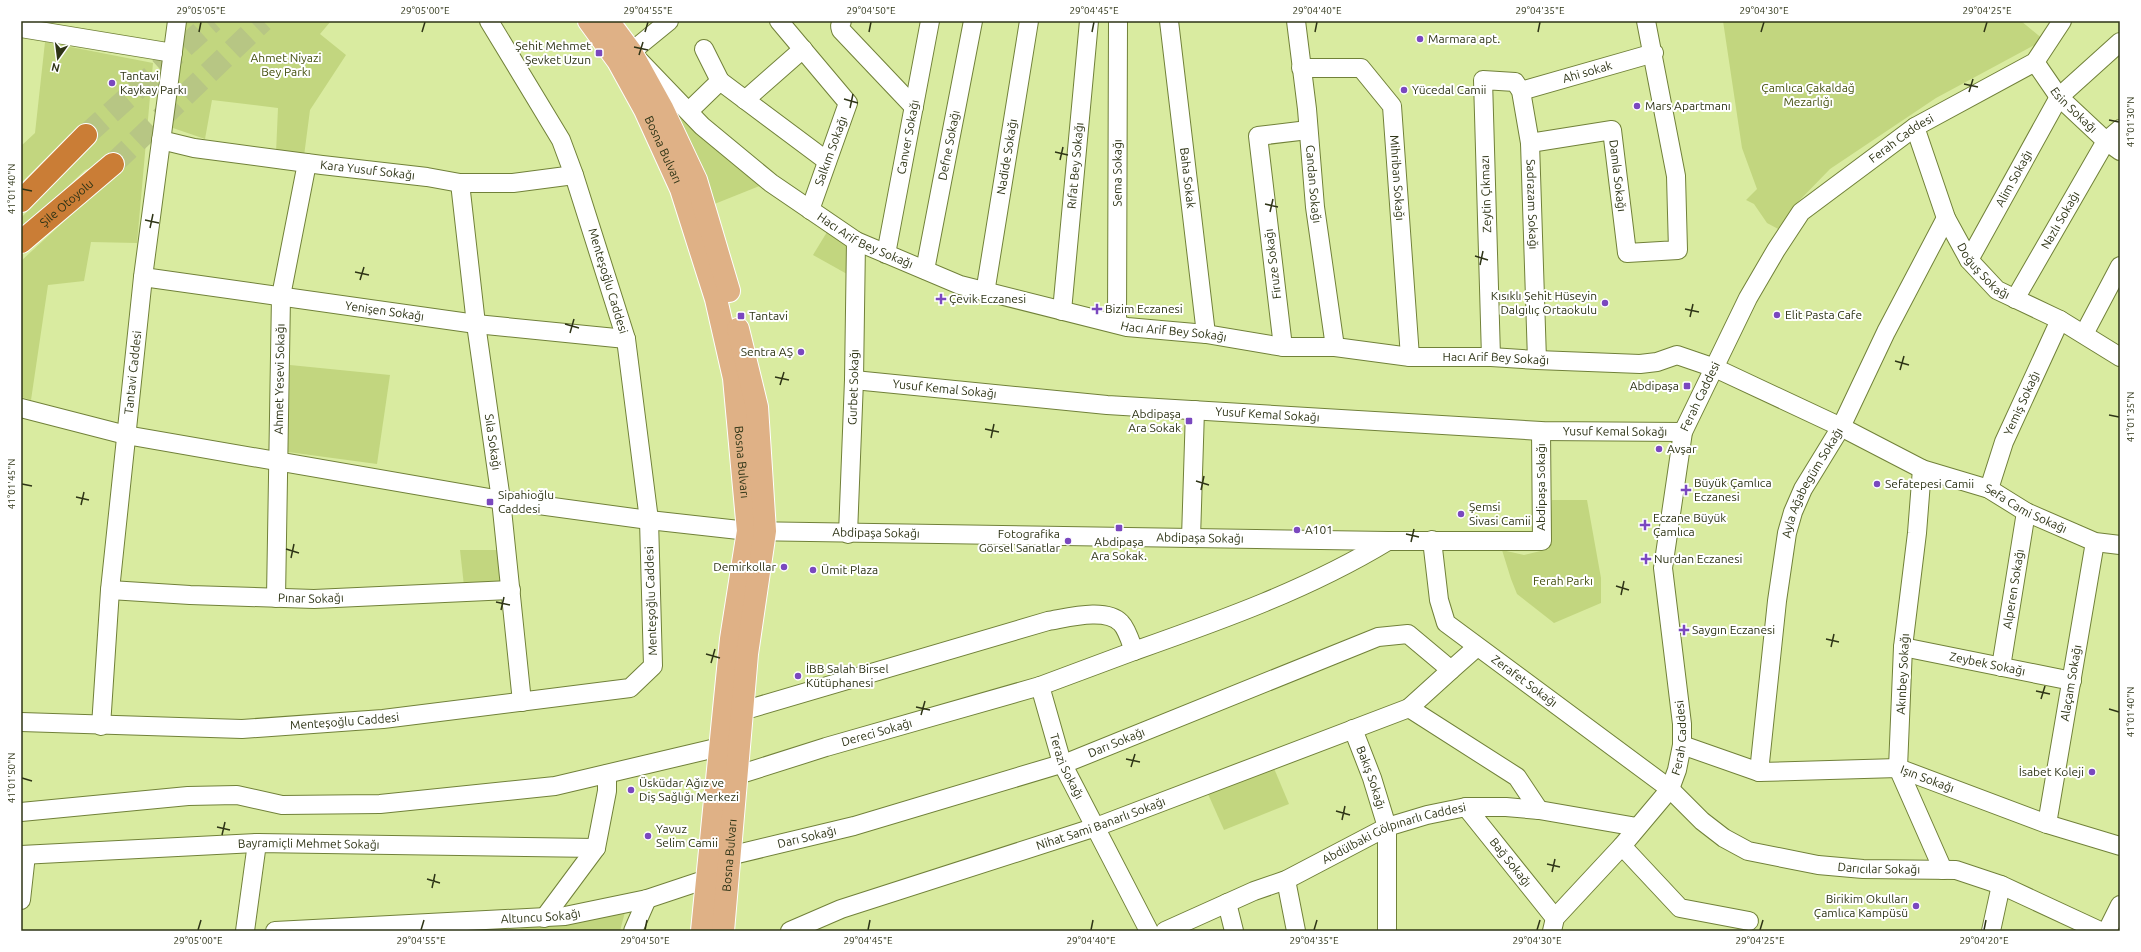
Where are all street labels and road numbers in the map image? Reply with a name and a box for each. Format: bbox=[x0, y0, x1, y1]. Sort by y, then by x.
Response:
street label: Ahi sokak bbox=[1561, 58, 1613, 85]
street label: Esin Sokağı bbox=[2048, 84, 2100, 135]
street label: Canver Sokağı bbox=[894, 99, 921, 175]
street label: Defne Sokağı bbox=[935, 109, 962, 181]
street label: Ferah Caddesi bbox=[1866, 111, 1936, 165]
street label: Bosna Bulvarı bbox=[643, 114, 685, 185]
street label: Salkım Sokağı bbox=[812, 114, 849, 187]
street label: Nadide Sokağı bbox=[994, 118, 1019, 195]
street label: Rıfat Bey Sokağı bbox=[1065, 122, 1086, 209]
street label: Mihriban Sokağı bbox=[1388, 134, 1407, 221]
street label: Sema Sokağı bbox=[1110, 139, 1124, 207]
street label: Damla Sokağı bbox=[1607, 139, 1629, 212]
street label: Candan Sokağı bbox=[1304, 144, 1324, 224]
street label: Baha Sokak bbox=[1178, 147, 1198, 209]
street label: Alim Sokağı bbox=[1993, 148, 2034, 209]
street label: Zeytin Çıkmazı bbox=[1478, 155, 1493, 233]
street label: Kara Yusuf Sokağı bbox=[320, 158, 416, 182]
street label: Sadrazam Sokağı bbox=[1525, 159, 1540, 250]
street label: Şile Otoyolu bbox=[37, 177, 96, 229]
street label: Nazlı Sokağı bbox=[2038, 189, 2082, 251]
street label: Hacı Arif Bey Sokağı bbox=[815, 210, 915, 270]
street label: Menteşoğlu Caddesi bbox=[586, 227, 631, 335]
street label: Firuze Sokağı bbox=[1262, 228, 1283, 300]
street label: Doğuş Sokağı bbox=[1955, 241, 2012, 301]
street label: Yenişen Sokağı bbox=[344, 299, 425, 323]
street label: Hacı Arif Bey Sokağı bbox=[1119, 319, 1228, 343]
street label: Ahmet Yesevi Sokağı bbox=[272, 323, 287, 435]
street label: Tantavi Caddesi bbox=[122, 330, 143, 415]
street label: Gurbet Sokağı bbox=[845, 349, 860, 425]
street label: Hacı Arif Bey Sokağı bbox=[1443, 350, 1549, 366]
street label: Ferah Caddesi bbox=[1677, 359, 1722, 433]
street label: Yemiş Sokağı bbox=[2001, 369, 2042, 437]
street label: Yusuf Kemal Sokağı bbox=[892, 377, 997, 400]
street label: Yusuf Kemal Sokağı bbox=[1215, 405, 1320, 424]
street label: Sıla Sokağı bbox=[483, 413, 504, 471]
street label: Yusuf Kemal Sokağı bbox=[1563, 424, 1667, 438]
street label: Bosna Bulvarı bbox=[732, 425, 752, 499]
street label: Ayla Ağabegüm Sokağı bbox=[1779, 425, 1845, 539]
street label: Abdipaşa Sokağı bbox=[1534, 443, 1547, 531]
street label: Sefa Cami Sokağı bbox=[1984, 481, 2069, 535]
street label: Abdipaşa Sokağı bbox=[832, 525, 920, 540]
street label: Abdipaşa Sokağı bbox=[1156, 530, 1244, 545]
street label: Menteşoğlu Caddesi bbox=[642, 546, 659, 656]
street label: Alperen Sokağı bbox=[2000, 548, 2026, 630]
street label: Pınar Sokağı bbox=[278, 591, 344, 605]
street label: Akınbey Sokağı bbox=[1894, 633, 1911, 715]
street label: Alaçam Sokağı bbox=[2058, 644, 2083, 722]
street label: Zeybek Sokağı bbox=[1948, 649, 2026, 677]
street label: Zerafet Sokağı bbox=[1489, 652, 1560, 709]
street label: Ferah Caddesi bbox=[1669, 700, 1688, 777]
street label: Menteşoğlu Caddesi bbox=[289, 710, 400, 732]
street label: Dereci Sokağı bbox=[840, 716, 913, 748]
street label: Darı Sokağı bbox=[1086, 725, 1147, 760]
street label: Terazi Sokağı bbox=[1048, 732, 1086, 801]
street label: Bakış Sokağı bbox=[1354, 744, 1388, 811]
street label: Işın Sokağı bbox=[1899, 763, 1956, 795]
street label: Nihat Sami Banarlı Sokağı bbox=[1034, 794, 1167, 852]
street label: Abdülbaki Gölpınarlı Caddesi bbox=[1320, 800, 1467, 866]
street label: Bosna Bulvarı bbox=[719, 818, 739, 892]
street label: Darı Sokağı bbox=[776, 823, 837, 850]
street label: Bağ Sokağı bbox=[1487, 835, 1534, 889]
street label: Bayramiçli Mehmet Sokağı bbox=[237, 836, 380, 851]
street label: Darıcılar Sokağı bbox=[1837, 860, 1920, 876]
street label: Altuncu Sokağı bbox=[500, 906, 582, 925]

